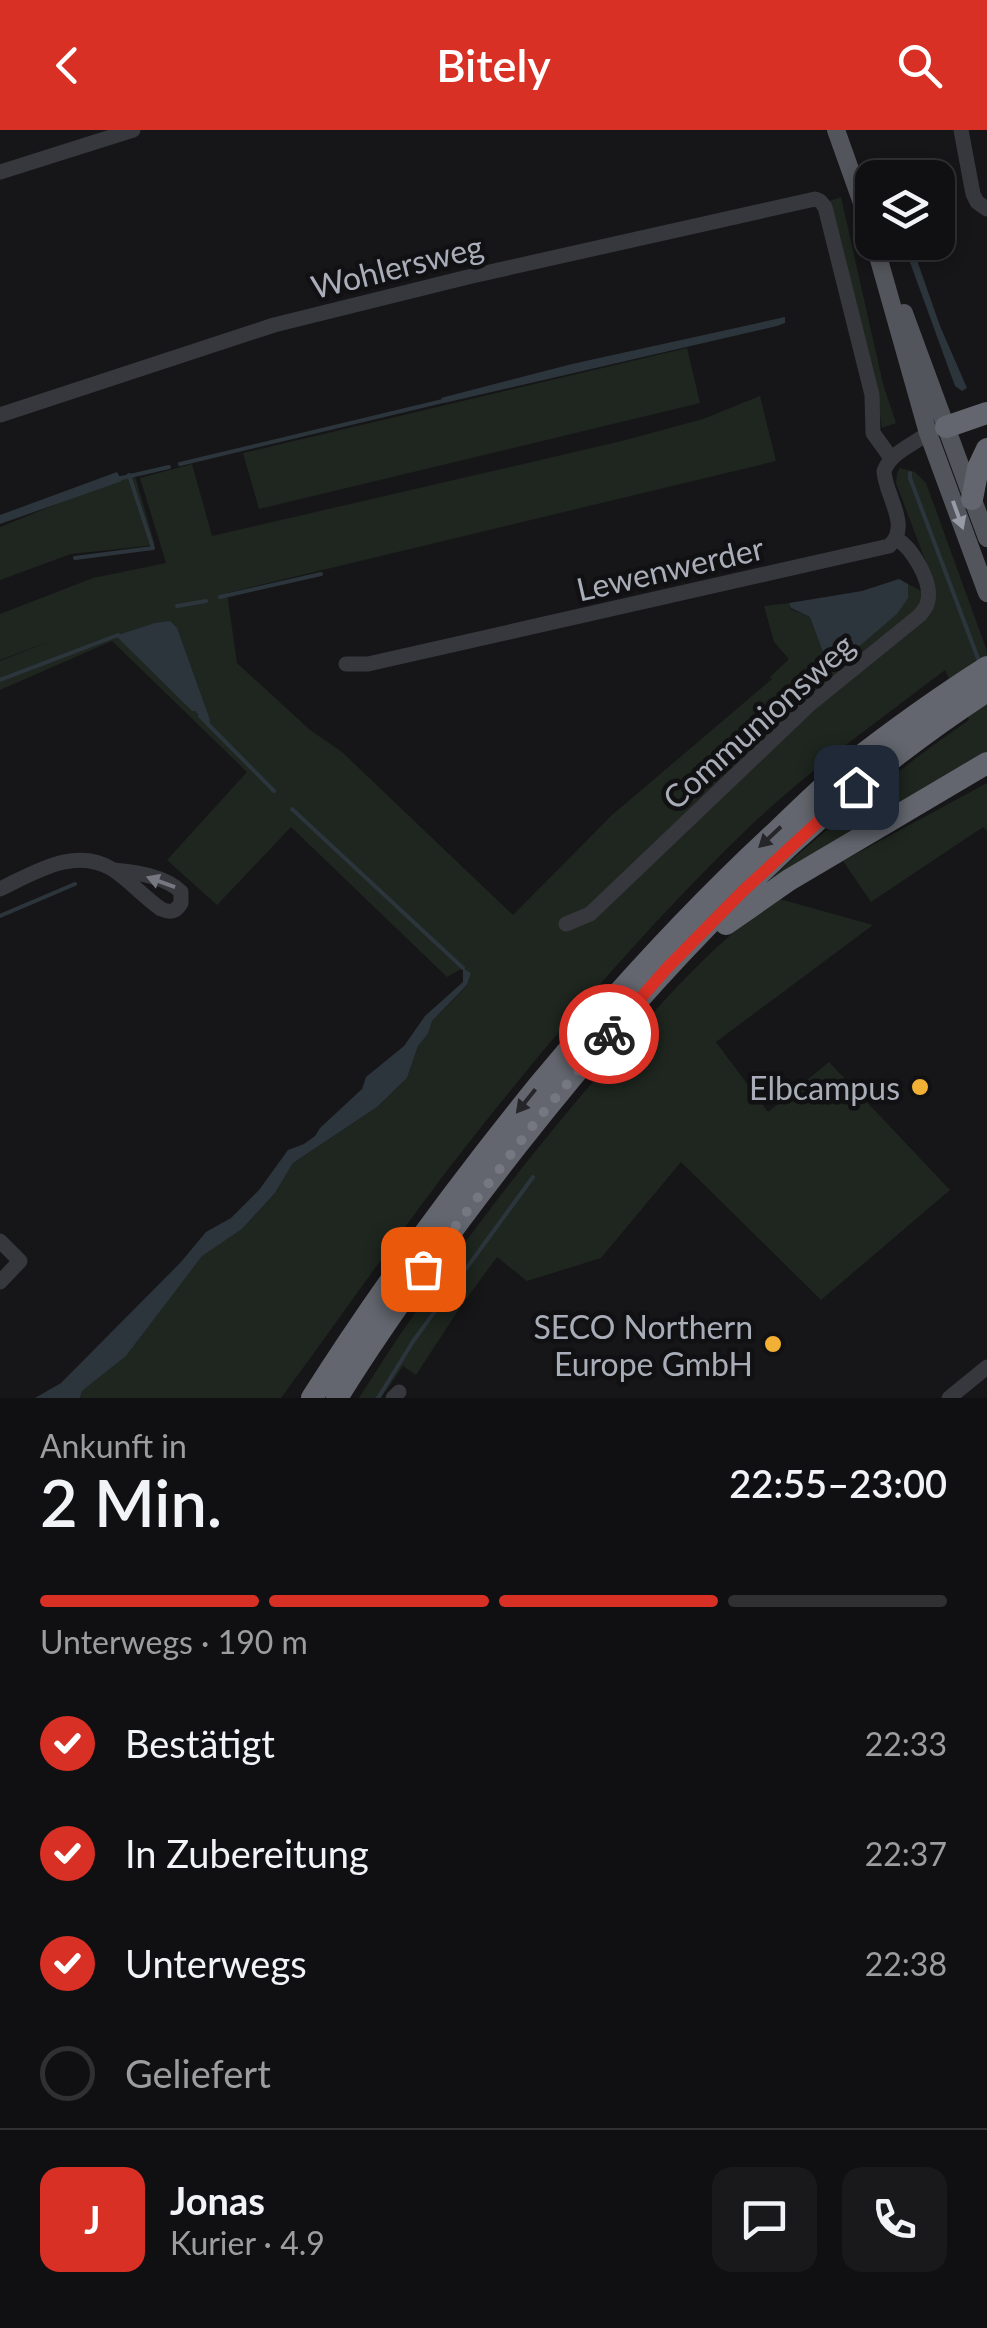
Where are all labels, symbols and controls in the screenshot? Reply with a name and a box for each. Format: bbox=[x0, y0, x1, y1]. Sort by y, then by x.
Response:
icon: back bbox=[40, 38, 95, 93]
text: Bitely bbox=[436, 38, 551, 92]
icon: search bbox=[892, 38, 947, 93]
map controls bbox=[855, 160, 955, 260]
button: layers bbox=[855, 160, 955, 260]
street label: Wohlersweg bbox=[307, 226, 487, 306]
one-way arrow bbox=[951, 501, 966, 531]
street label: Lewenwerder bbox=[573, 527, 768, 608]
street label: Communionsweg bbox=[654, 625, 862, 817]
pin bbox=[814, 745, 899, 830]
icon: home bbox=[829, 760, 884, 815]
one-way arrow bbox=[758, 825, 782, 848]
one-way arrow bbox=[146, 874, 176, 889]
courier bbox=[559, 984, 659, 1084]
icon: bike bbox=[582, 1007, 637, 1062]
place label: Elbcampus bbox=[749, 1068, 900, 1107]
marker: Elbcampus bbox=[909, 1076, 931, 1098]
one-way arrow bbox=[516, 1089, 537, 1114]
pin bbox=[381, 1227, 466, 1312]
icon: bag bbox=[396, 1242, 451, 1297]
place label: SECO Northern Europe GmbH bbox=[533, 1307, 753, 1383]
marker: SECO Northern Europe GmbH bbox=[762, 1333, 784, 1355]
text: Ankunft in bbox=[40, 1426, 187, 1465]
text: 22:55–23:00 bbox=[729, 1460, 947, 1506]
text: 2 Min. bbox=[40, 1463, 222, 1541]
text: Unterwegs · 190 m bbox=[40, 1622, 308, 1661]
icon: check bbox=[40, 1716, 95, 1771]
text: Bestätigt bbox=[125, 1720, 275, 1766]
text: 22:33 bbox=[865, 1724, 947, 1763]
icon: check bbox=[40, 1826, 95, 1881]
text: In Zubereitung bbox=[125, 1830, 369, 1876]
text: 22:37 bbox=[865, 1834, 947, 1873]
icon: check bbox=[40, 1936, 95, 1991]
text: Unterwegs bbox=[125, 1940, 307, 1986]
text: 22:38 bbox=[865, 1944, 947, 1983]
text: Geliefert bbox=[125, 2050, 271, 2096]
button: chat bbox=[712, 2167, 817, 2272]
button: phone bbox=[842, 2167, 947, 2272]
text: Jonas bbox=[170, 2177, 265, 2223]
text: J bbox=[84, 2196, 101, 2242]
text: Kurier · 4.9 bbox=[170, 2223, 325, 2262]

